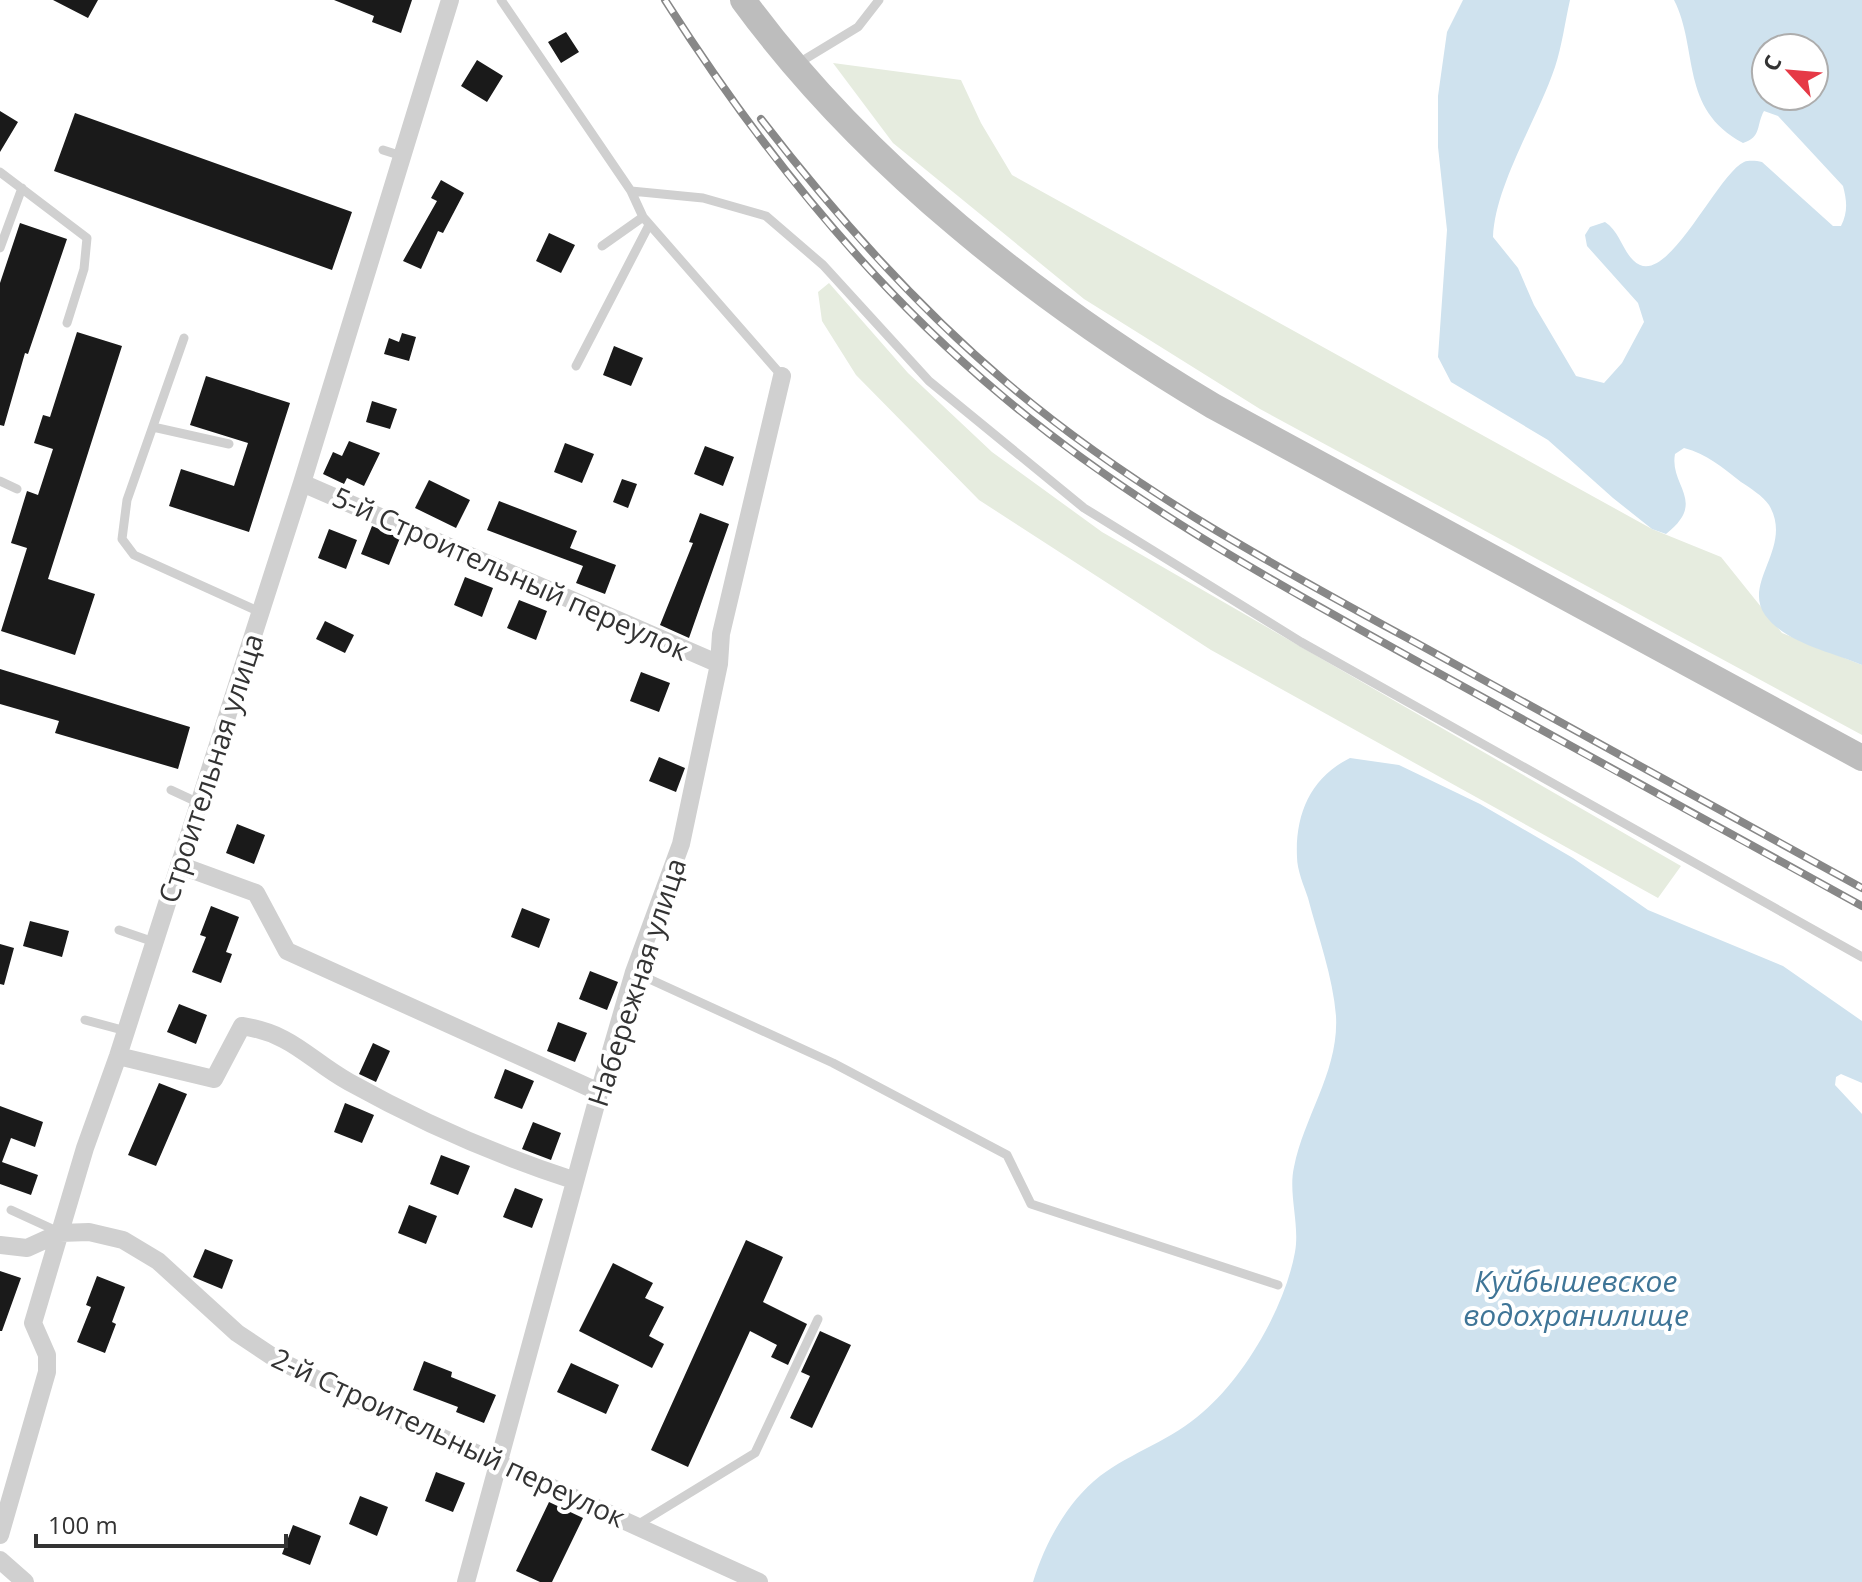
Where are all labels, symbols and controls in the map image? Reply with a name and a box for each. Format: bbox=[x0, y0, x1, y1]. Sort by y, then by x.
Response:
north arrow bbox=[1750, 32, 1830, 112]
text: С bbox=[1755, 50, 1788, 76]
street label: 5-й Строительный переулок bbox=[327, 477, 695, 669]
street label: Строительная улица bbox=[149, 628, 271, 908]
street label: Набережная улица bbox=[578, 853, 694, 1111]
water label: Куйбышевское водохранилище bbox=[1463, 1260, 1689, 1335]
street label: 2-й Строительный переулок bbox=[266, 1338, 632, 1536]
scale bar bbox=[36, 1498, 286, 1548]
text: 100 m bbox=[48, 1508, 118, 1541]

